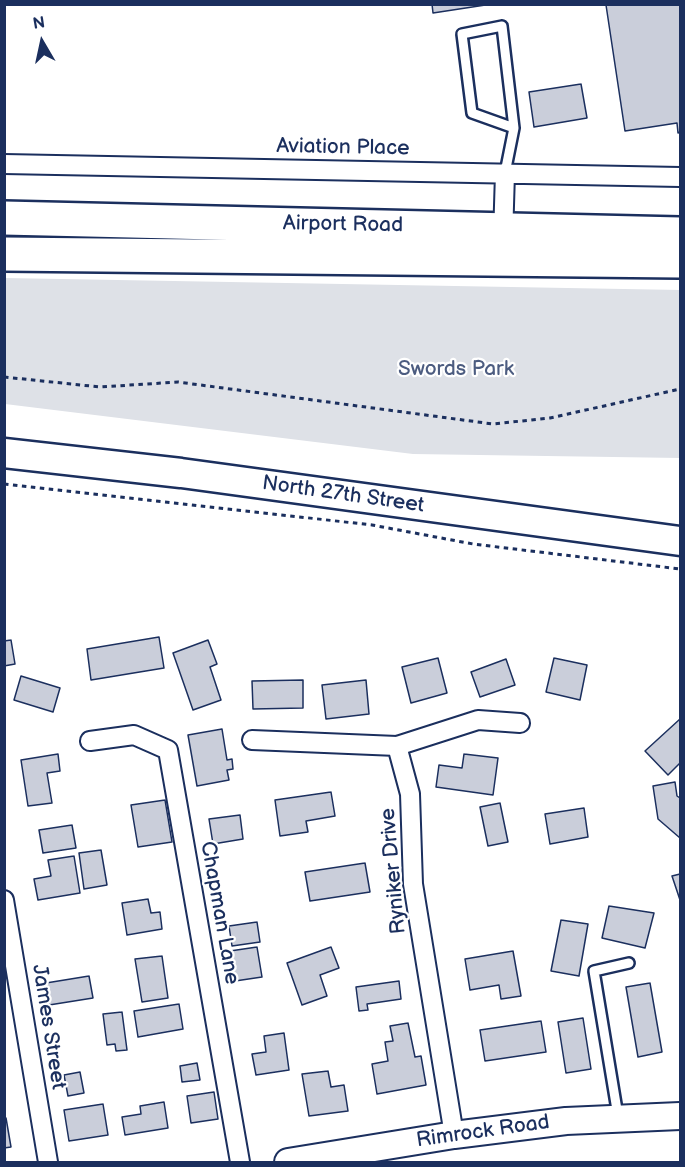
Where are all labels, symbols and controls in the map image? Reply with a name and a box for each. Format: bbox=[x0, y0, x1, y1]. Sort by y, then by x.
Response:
north arrow bbox=[12, 12, 72, 72]
text: N bbox=[32, 13, 47, 34]
street label: Aviation Place bbox=[276, 134, 410, 162]
street label: Airport Road bbox=[283, 211, 403, 239]
park label: Swords Park bbox=[398, 357, 514, 383]
street label: North 27th Street bbox=[260, 471, 426, 519]
street label: Ryniker Drive bbox=[376, 807, 412, 935]
street label: Chapman Lane bbox=[194, 839, 244, 987]
street label: James Street bbox=[26, 963, 70, 1091]
street label: Rimrock Road bbox=[415, 1110, 551, 1154]

